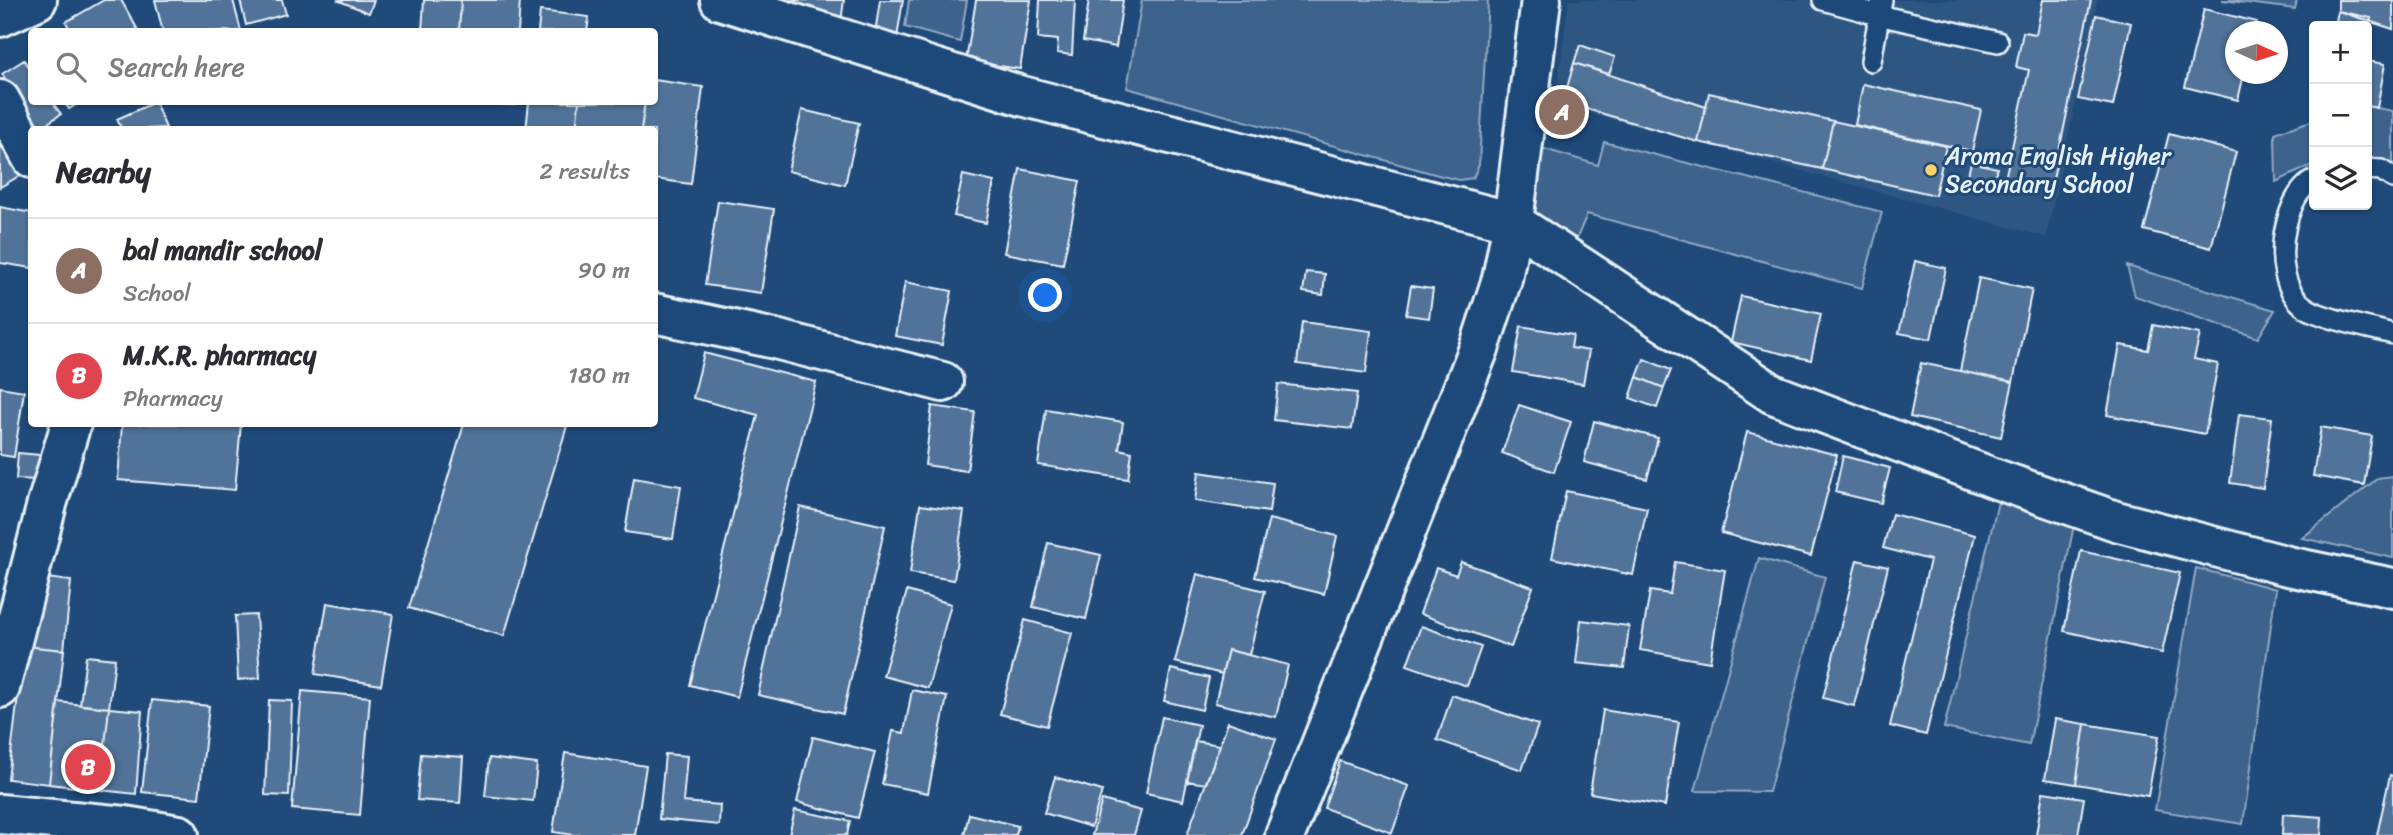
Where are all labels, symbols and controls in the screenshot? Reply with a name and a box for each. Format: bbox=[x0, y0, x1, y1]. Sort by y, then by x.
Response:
north arrow bbox=[2225, 21, 2288, 84]
map controls bbox=[2309, 21, 2372, 210]
button: + bbox=[2309, 21, 2372, 84]
search box bbox=[28, 28, 658, 105]
text: Search here bbox=[108, 44, 245, 90]
icon: search bbox=[52, 48, 90, 86]
button: − bbox=[2309, 84, 2372, 147]
pin: A bbox=[1539, 86, 1585, 138]
place label: Aroma English Higher Secondary School bbox=[1944, 135, 2173, 205]
text: Nearby bbox=[56, 145, 151, 199]
button: layers bbox=[2309, 147, 2372, 210]
text: 2 results bbox=[539, 151, 630, 192]
marker: Aroma English Higher Secondary School bbox=[1923, 162, 1939, 178]
text: bal mandir school bbox=[123, 227, 322, 273]
text: A bbox=[71, 250, 87, 291]
text: 90 m bbox=[578, 250, 630, 291]
text: School bbox=[123, 273, 191, 314]
your location bbox=[1028, 278, 1062, 312]
text: M.K.R. pharmacy bbox=[123, 332, 316, 378]
text: B bbox=[72, 355, 86, 396]
text: 180 m bbox=[568, 355, 630, 396]
text: Pharmacy bbox=[123, 378, 223, 419]
pin: B bbox=[65, 741, 111, 793]

